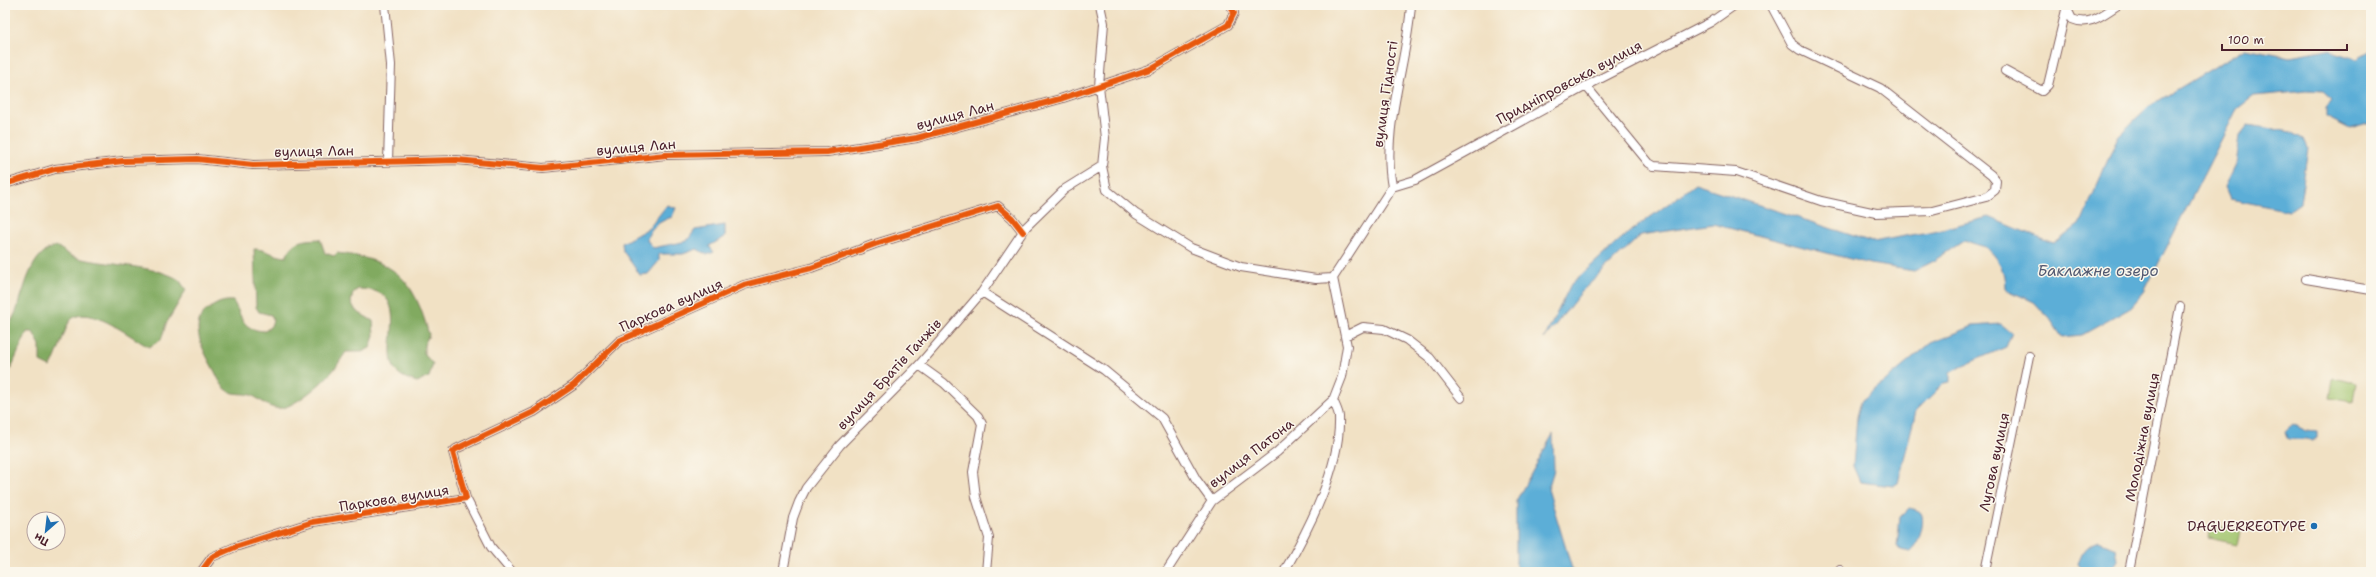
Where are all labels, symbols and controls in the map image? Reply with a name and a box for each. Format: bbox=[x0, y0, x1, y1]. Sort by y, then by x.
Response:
scale bar bbox=[2222, 26, 2347, 52]
text: 100 m bbox=[2228, 32, 2264, 48]
street label: Придніпровська вулиця bbox=[1493, 36, 1645, 128]
street label: вулиця Гідності bbox=[1369, 39, 1401, 149]
street label: вулиця Лан bbox=[914, 96, 996, 134]
street label: вулиця Лан bbox=[596, 135, 676, 159]
street label: вулиця Лан bbox=[274, 141, 354, 161]
water label: Баклажне озеро bbox=[2038, 261, 2159, 281]
street label: Паркова вулиця bbox=[617, 274, 725, 336]
street label: вулиця Братів Ганжів bbox=[833, 315, 945, 433]
street label: Молодіжна вулиця bbox=[2121, 371, 2163, 503]
street label: Лугова вулиця bbox=[1975, 411, 2013, 513]
street label: вулиця Патона bbox=[1205, 414, 1297, 492]
street label: Паркова вулиця bbox=[338, 480, 450, 516]
north arrow bbox=[26, 511, 66, 551]
place label: DAGUERREOTYPE bbox=[2187, 517, 2306, 535]
marker: DAGUERREOTYPE bbox=[2309, 521, 2319, 531]
text: Пн bbox=[32, 529, 51, 549]

